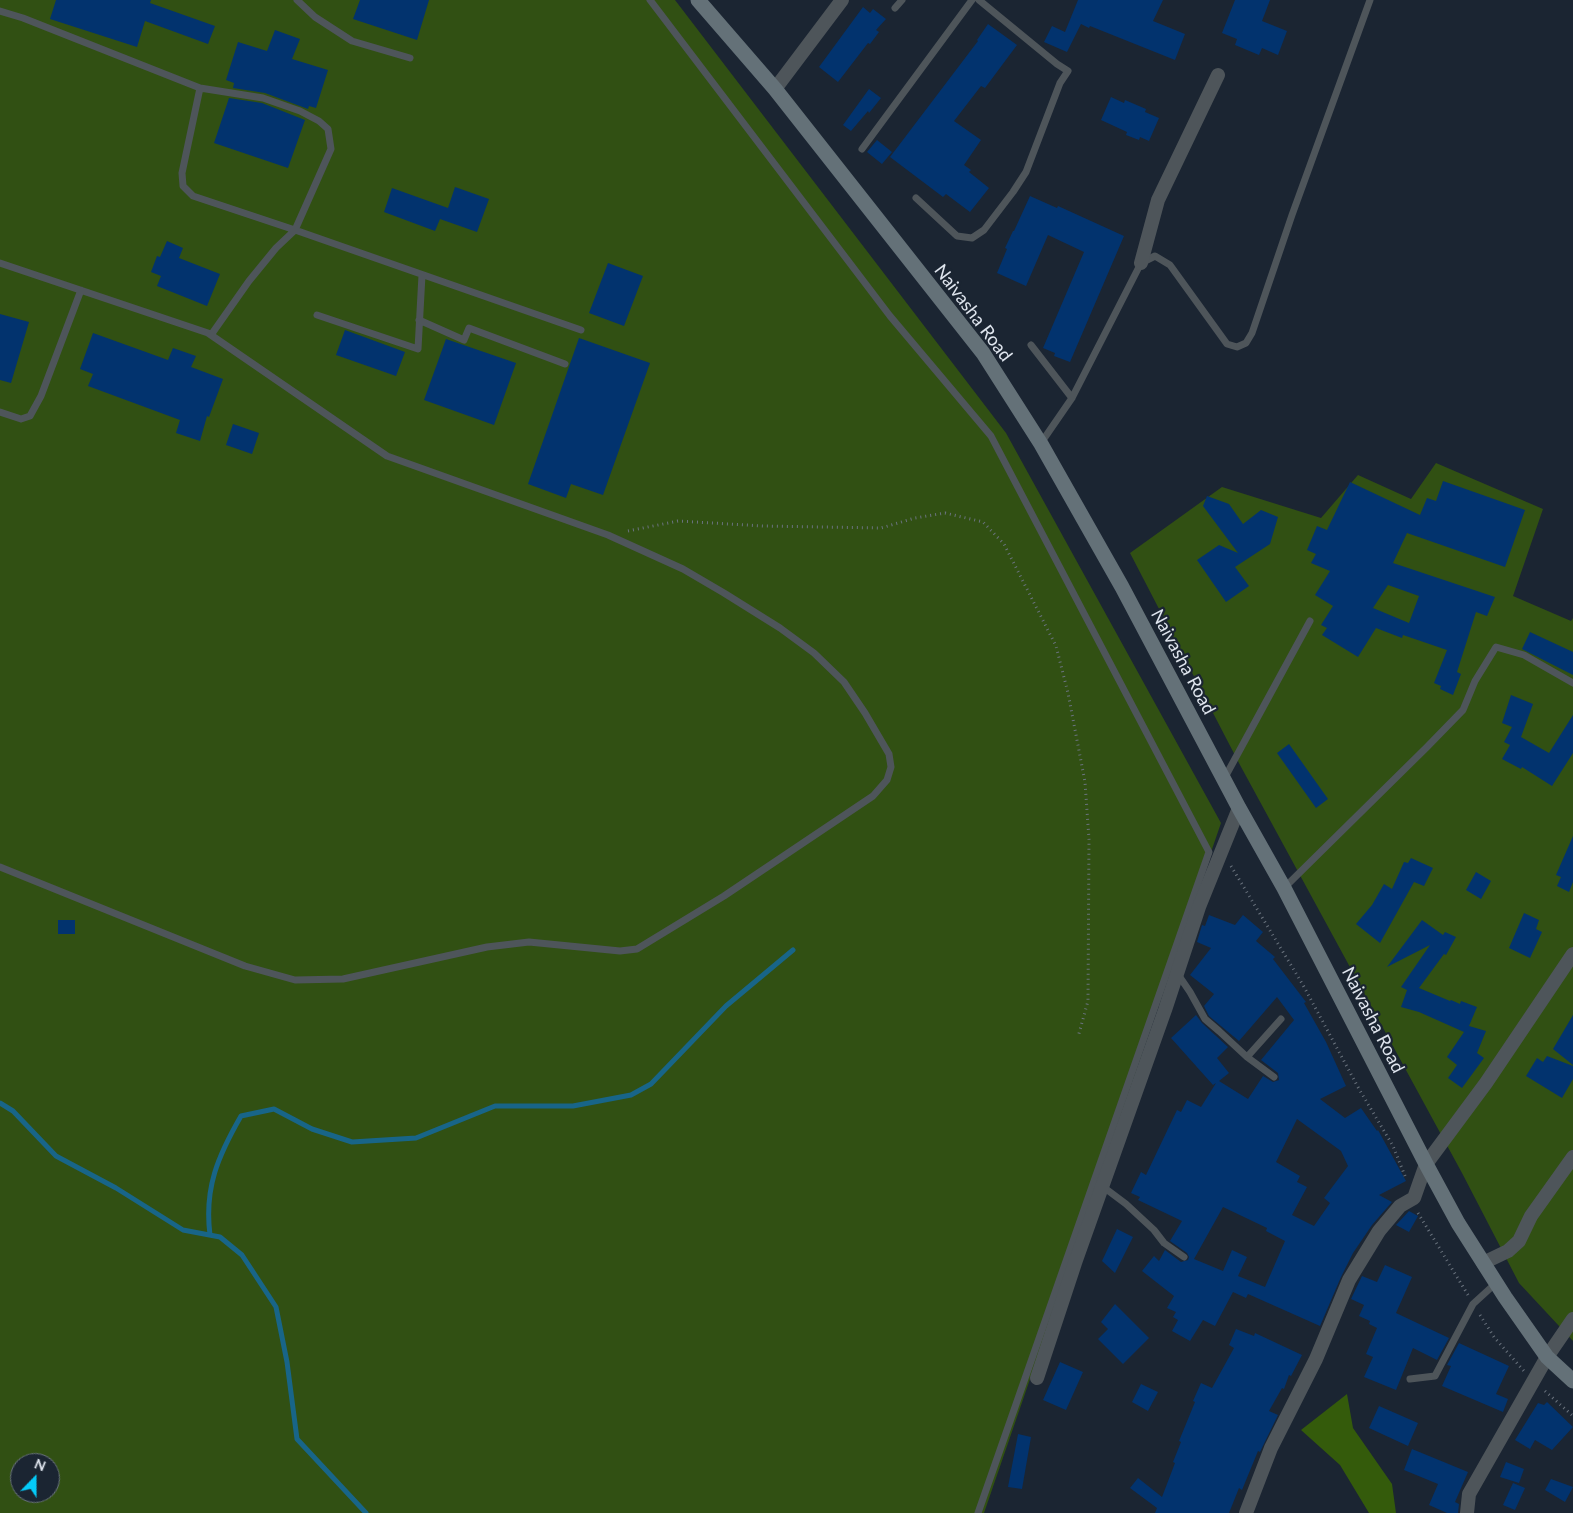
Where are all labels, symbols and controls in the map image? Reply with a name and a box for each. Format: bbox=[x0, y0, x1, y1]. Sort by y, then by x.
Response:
street label: Naivasha Road bbox=[929, 260, 1017, 366]
street label: Naivasha Road bbox=[1146, 606, 1220, 718]
street label: Naivasha Road bbox=[1337, 963, 1409, 1077]
north arrow bbox=[10, 1453, 60, 1503]
text: N bbox=[32, 1455, 49, 1474]

